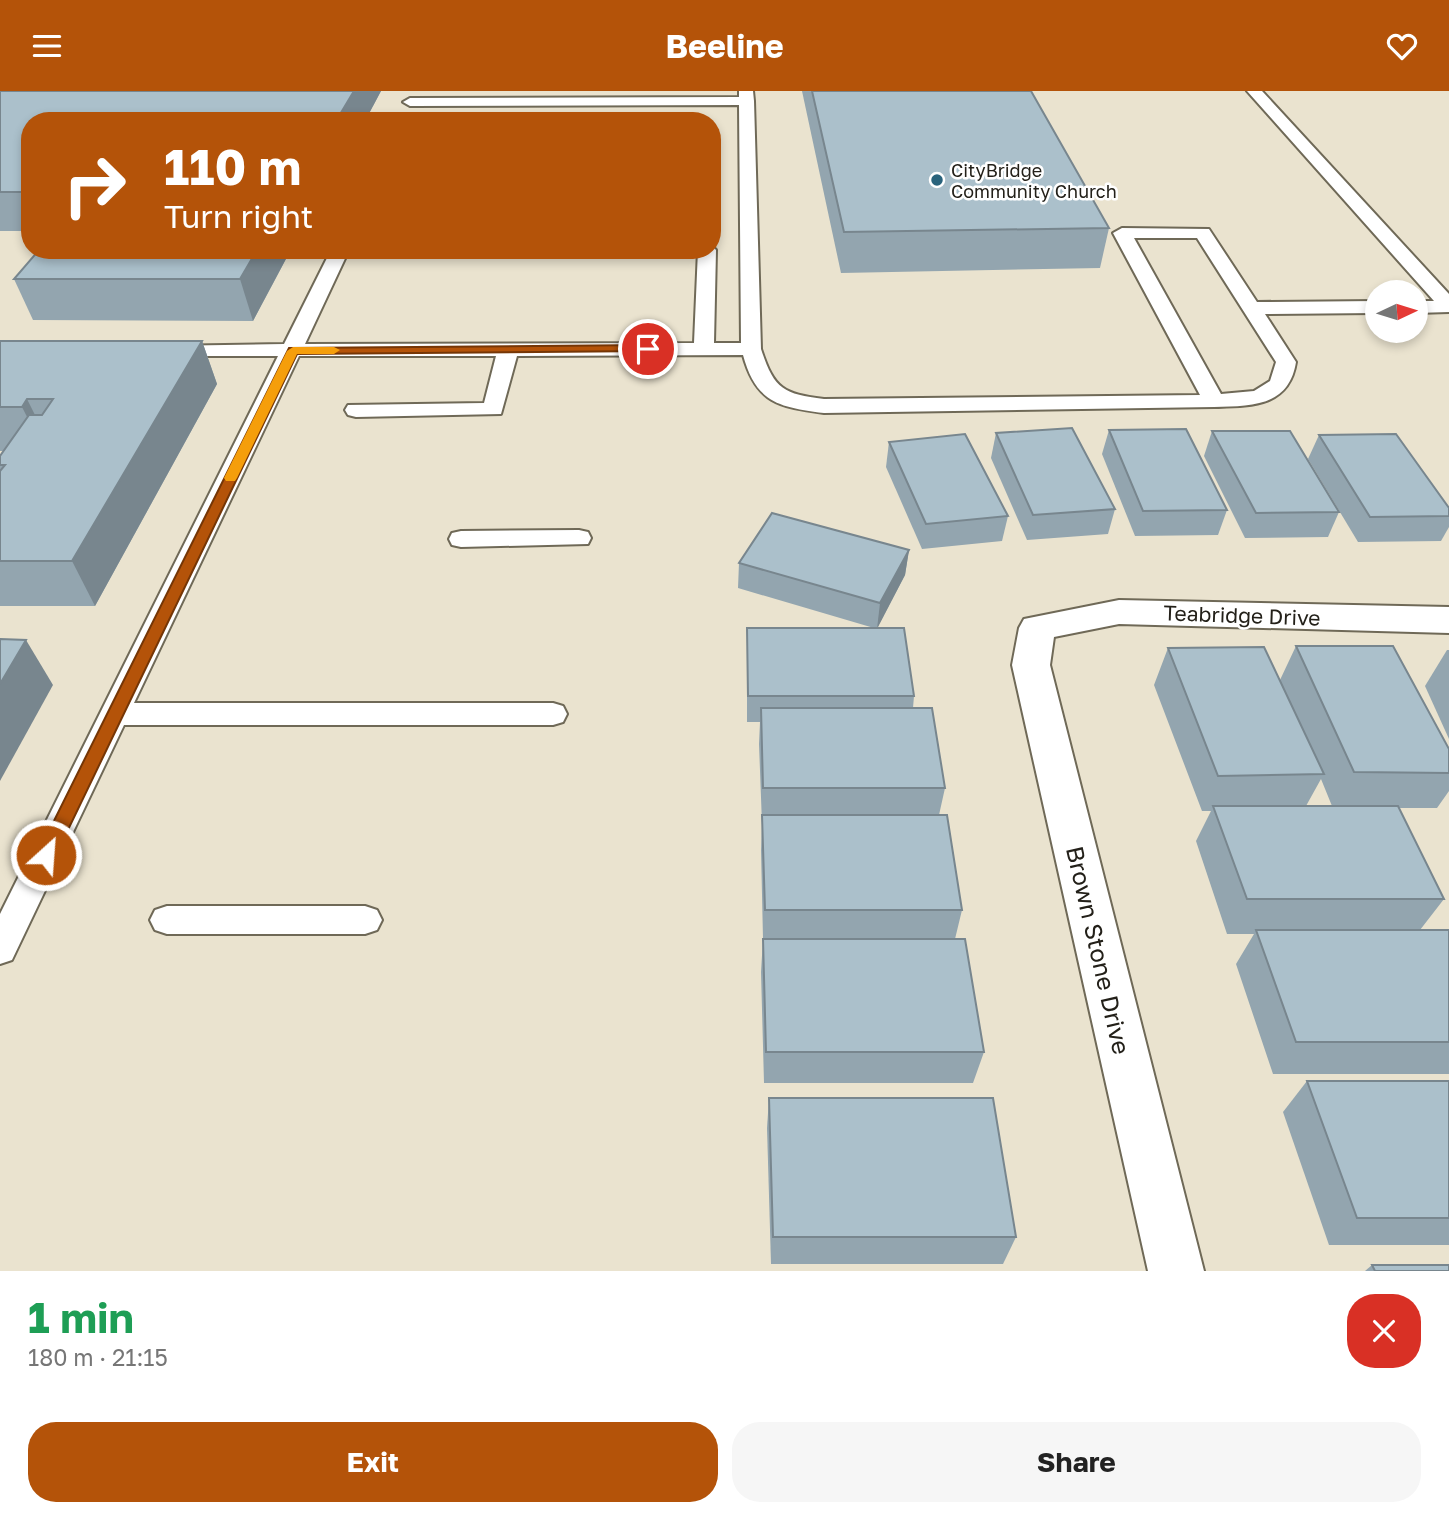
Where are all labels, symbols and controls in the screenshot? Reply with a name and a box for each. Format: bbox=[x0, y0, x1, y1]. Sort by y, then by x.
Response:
icon: menu bbox=[28, 27, 66, 65]
text: Beeline bbox=[665, 27, 784, 65]
icon: heart bbox=[1383, 27, 1421, 65]
text: 110 m bbox=[164, 137, 301, 196]
icon: right bbox=[49, 140, 140, 231]
place label: CityBridge Community Church bbox=[951, 159, 1117, 202]
marker: CityBridge Community Church bbox=[929, 172, 945, 188]
text: Turn right bbox=[164, 197, 313, 235]
north arrow bbox=[1365, 280, 1428, 343]
map controls bbox=[1365, 280, 1428, 343]
pin bbox=[618, 319, 678, 379]
icon: arrive bbox=[629, 330, 667, 368]
street label: Teabridge Drive bbox=[1163, 599, 1321, 631]
position arrow bbox=[9, 818, 83, 892]
street label: Brown Stone Drive bbox=[1061, 843, 1137, 1057]
text: 1 min bbox=[28, 1292, 134, 1342]
button: close bbox=[1347, 1294, 1421, 1368]
text: 180 m · 21:15 bbox=[28, 1343, 168, 1371]
button: Exit bbox=[28, 1422, 718, 1502]
button: Share bbox=[732, 1422, 1421, 1502]

